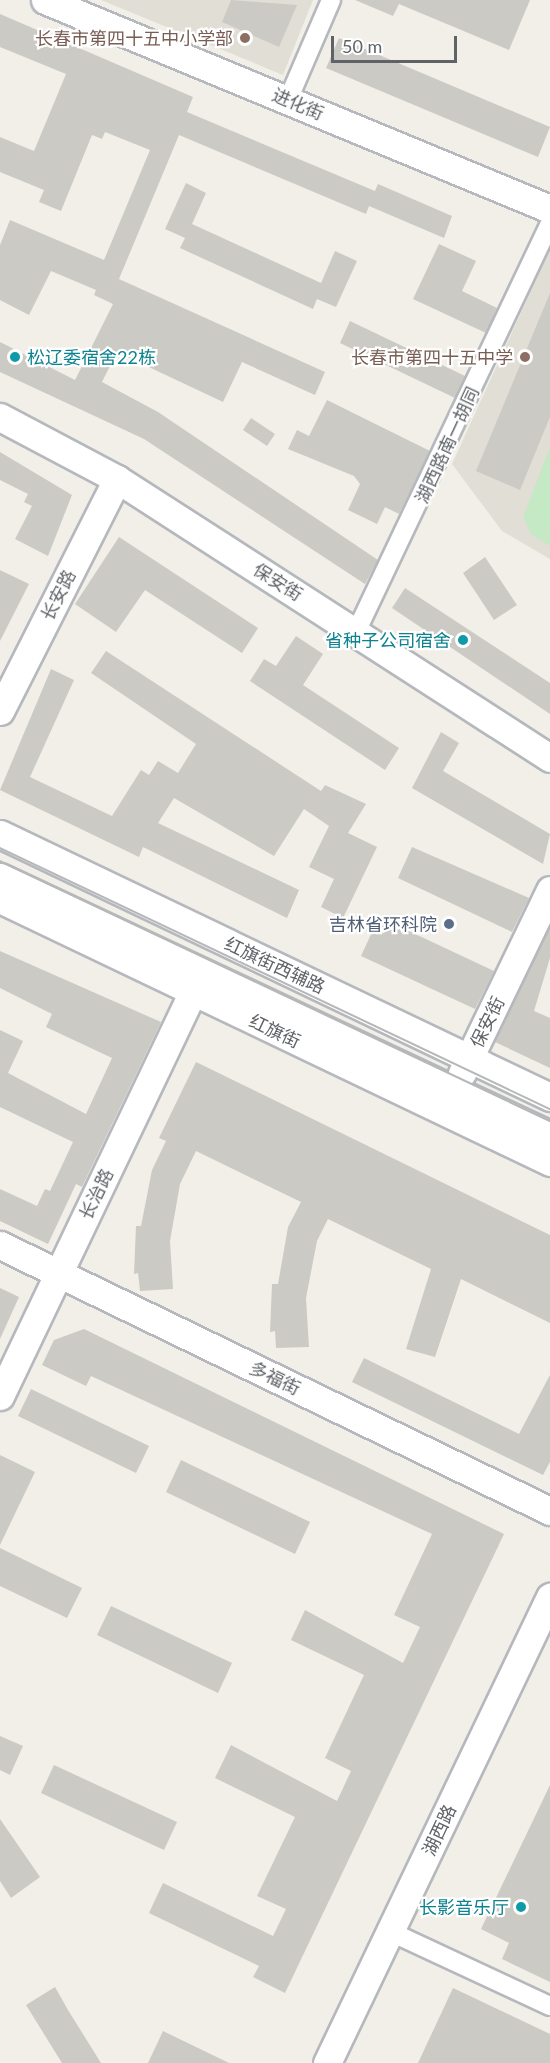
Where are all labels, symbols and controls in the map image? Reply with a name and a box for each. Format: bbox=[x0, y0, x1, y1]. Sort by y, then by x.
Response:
scale bar bbox=[334, 24, 460, 62]
place label: 长春市第四十五中小学部 bbox=[35, 27, 233, 49]
marker: 长春市第四十五中小学部 bbox=[238, 31, 252, 45]
text: 50 m bbox=[342, 35, 382, 57]
street label: 进化街 bbox=[269, 84, 327, 124]
place label: 松辽委宿舍22栋 bbox=[27, 346, 156, 368]
place label: 长春市第四十五中学 bbox=[351, 346, 513, 368]
marker: 松辽委宿舍22栋 bbox=[8, 350, 22, 364]
marker: 长春市第四十五中学 bbox=[518, 350, 532, 364]
street label: 湖西路南一胡同 bbox=[411, 383, 483, 507]
street label: 保安街 bbox=[249, 559, 307, 605]
street label: 长安路 bbox=[36, 566, 80, 624]
place label: 省种子公司宿舍 bbox=[325, 629, 451, 651]
marker: 省种子公司宿舍 bbox=[456, 633, 470, 647]
place label: 吉林省环科院 bbox=[329, 913, 437, 935]
marker: 吉林省环科院 bbox=[442, 917, 456, 931]
street label: 红旗街西辅路 bbox=[221, 932, 329, 998]
street label: 保安街 bbox=[465, 993, 509, 1051]
street label: 红旗街 bbox=[246, 1010, 304, 1052]
street label: 长治路 bbox=[74, 1165, 118, 1223]
street label: 多福街 bbox=[246, 1356, 304, 1400]
street label: 湖西路 bbox=[418, 1801, 460, 1859]
place label: 长影音乐厅 bbox=[419, 1896, 509, 1918]
marker: 长影音乐厅 bbox=[514, 1900, 528, 1914]

